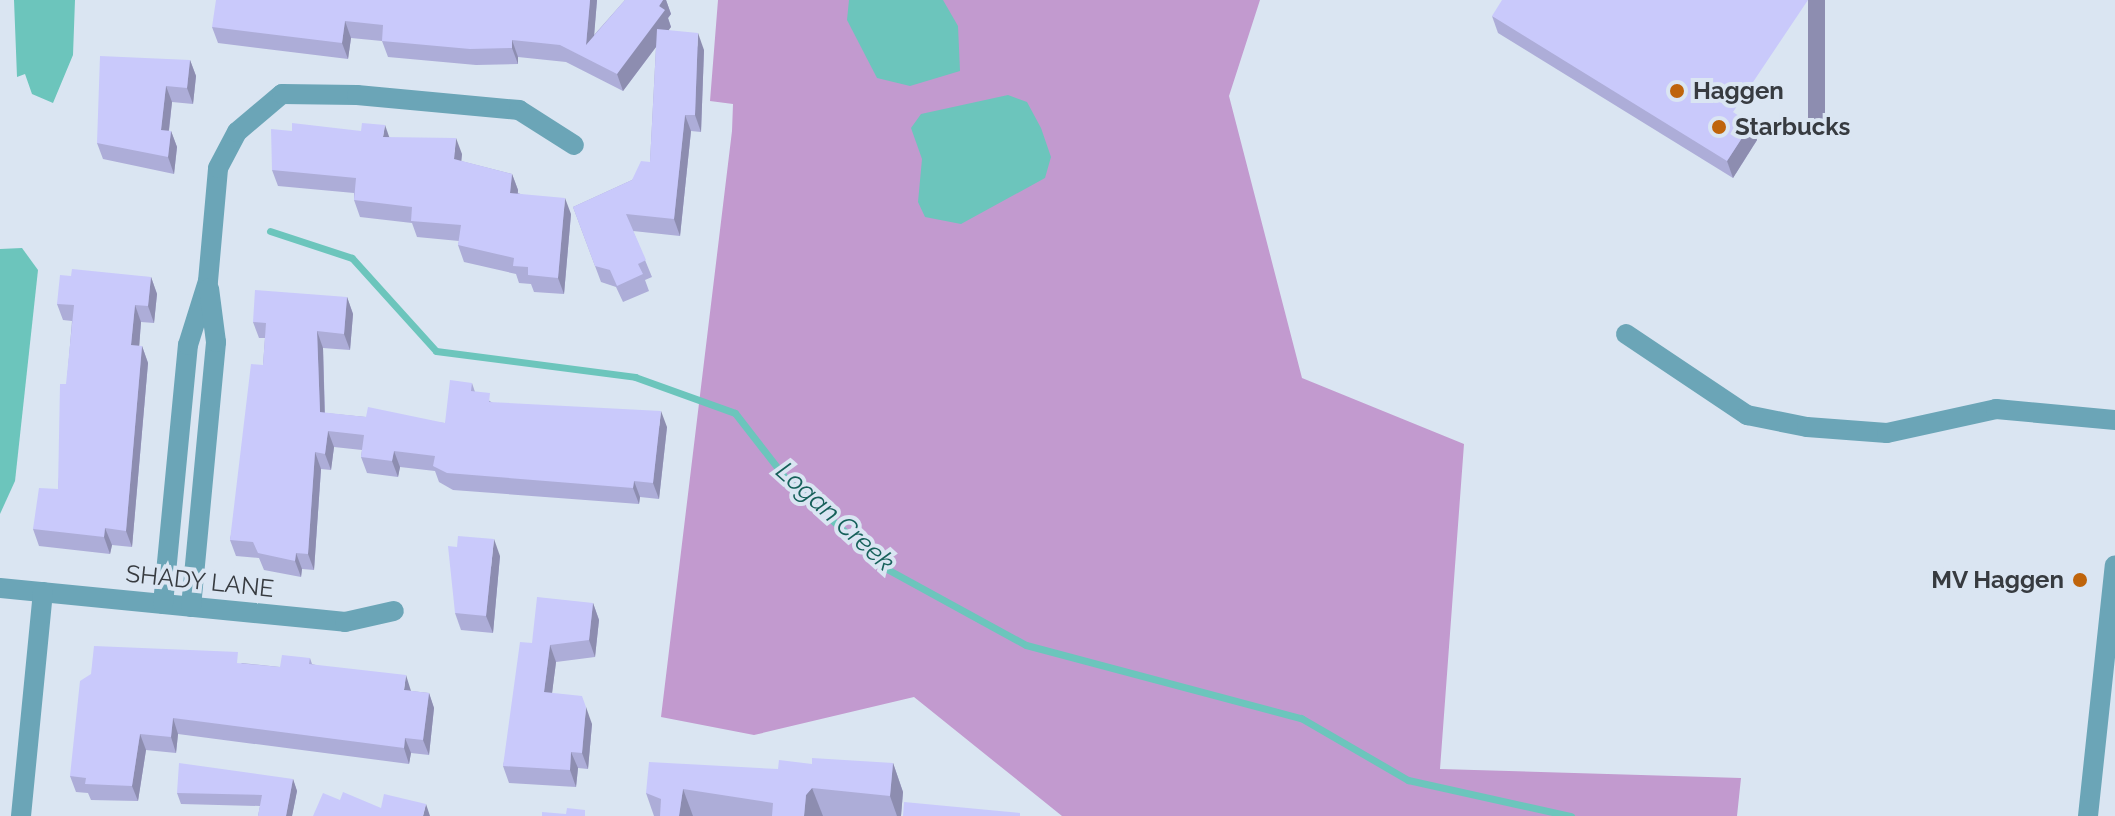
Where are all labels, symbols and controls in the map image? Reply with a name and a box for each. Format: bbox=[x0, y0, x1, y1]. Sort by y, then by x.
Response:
place label: Haggen bbox=[1693, 77, 1784, 105]
marker: Haggen bbox=[1668, 82, 1686, 100]
place label: Starbucks bbox=[1735, 113, 1850, 141]
marker: Starbucks bbox=[1710, 118, 1728, 136]
water label: Logan Creek bbox=[770, 456, 900, 578]
street label: SHADY LANE bbox=[124, 559, 276, 603]
place label: MV Haggen bbox=[1930, 566, 2064, 594]
marker: MV Haggen bbox=[2071, 571, 2089, 589]

